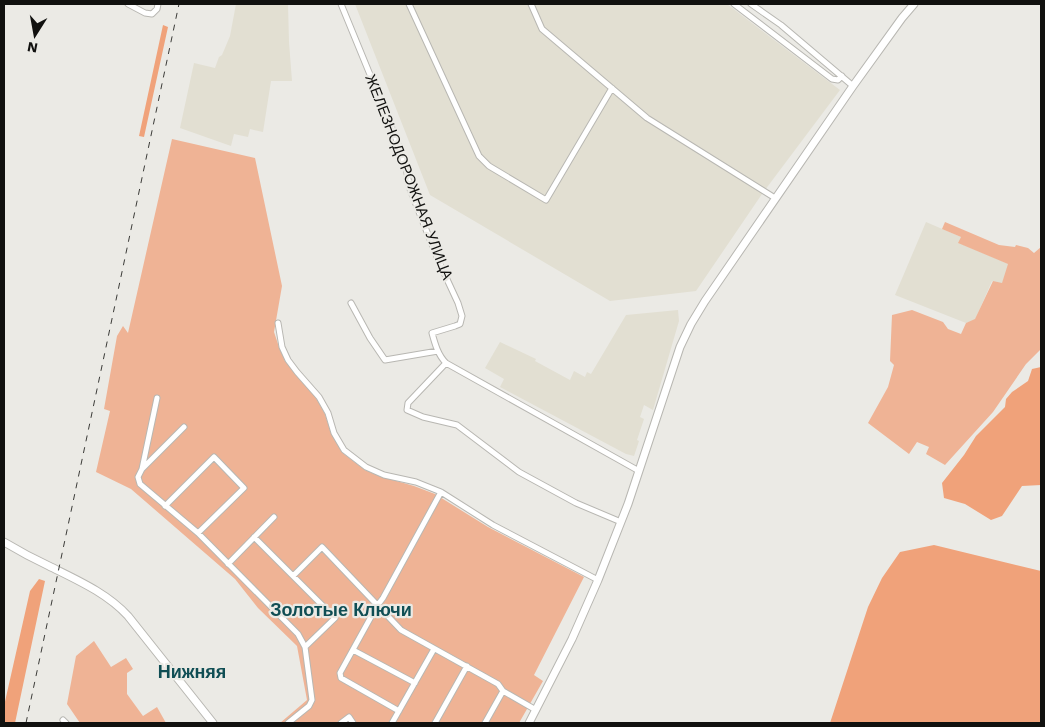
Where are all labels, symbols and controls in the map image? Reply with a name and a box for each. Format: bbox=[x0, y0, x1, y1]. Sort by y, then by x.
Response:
north arrow bbox=[10, 10, 60, 60]
text: N bbox=[26, 39, 39, 57]
street label: ЖЕЛЕЗНОДОРОЖНАЯ УЛИЦА bbox=[361, 72, 457, 282]
district label: Золотые Ключи bbox=[270, 599, 412, 620]
district label: Нижняя bbox=[158, 661, 226, 682]

